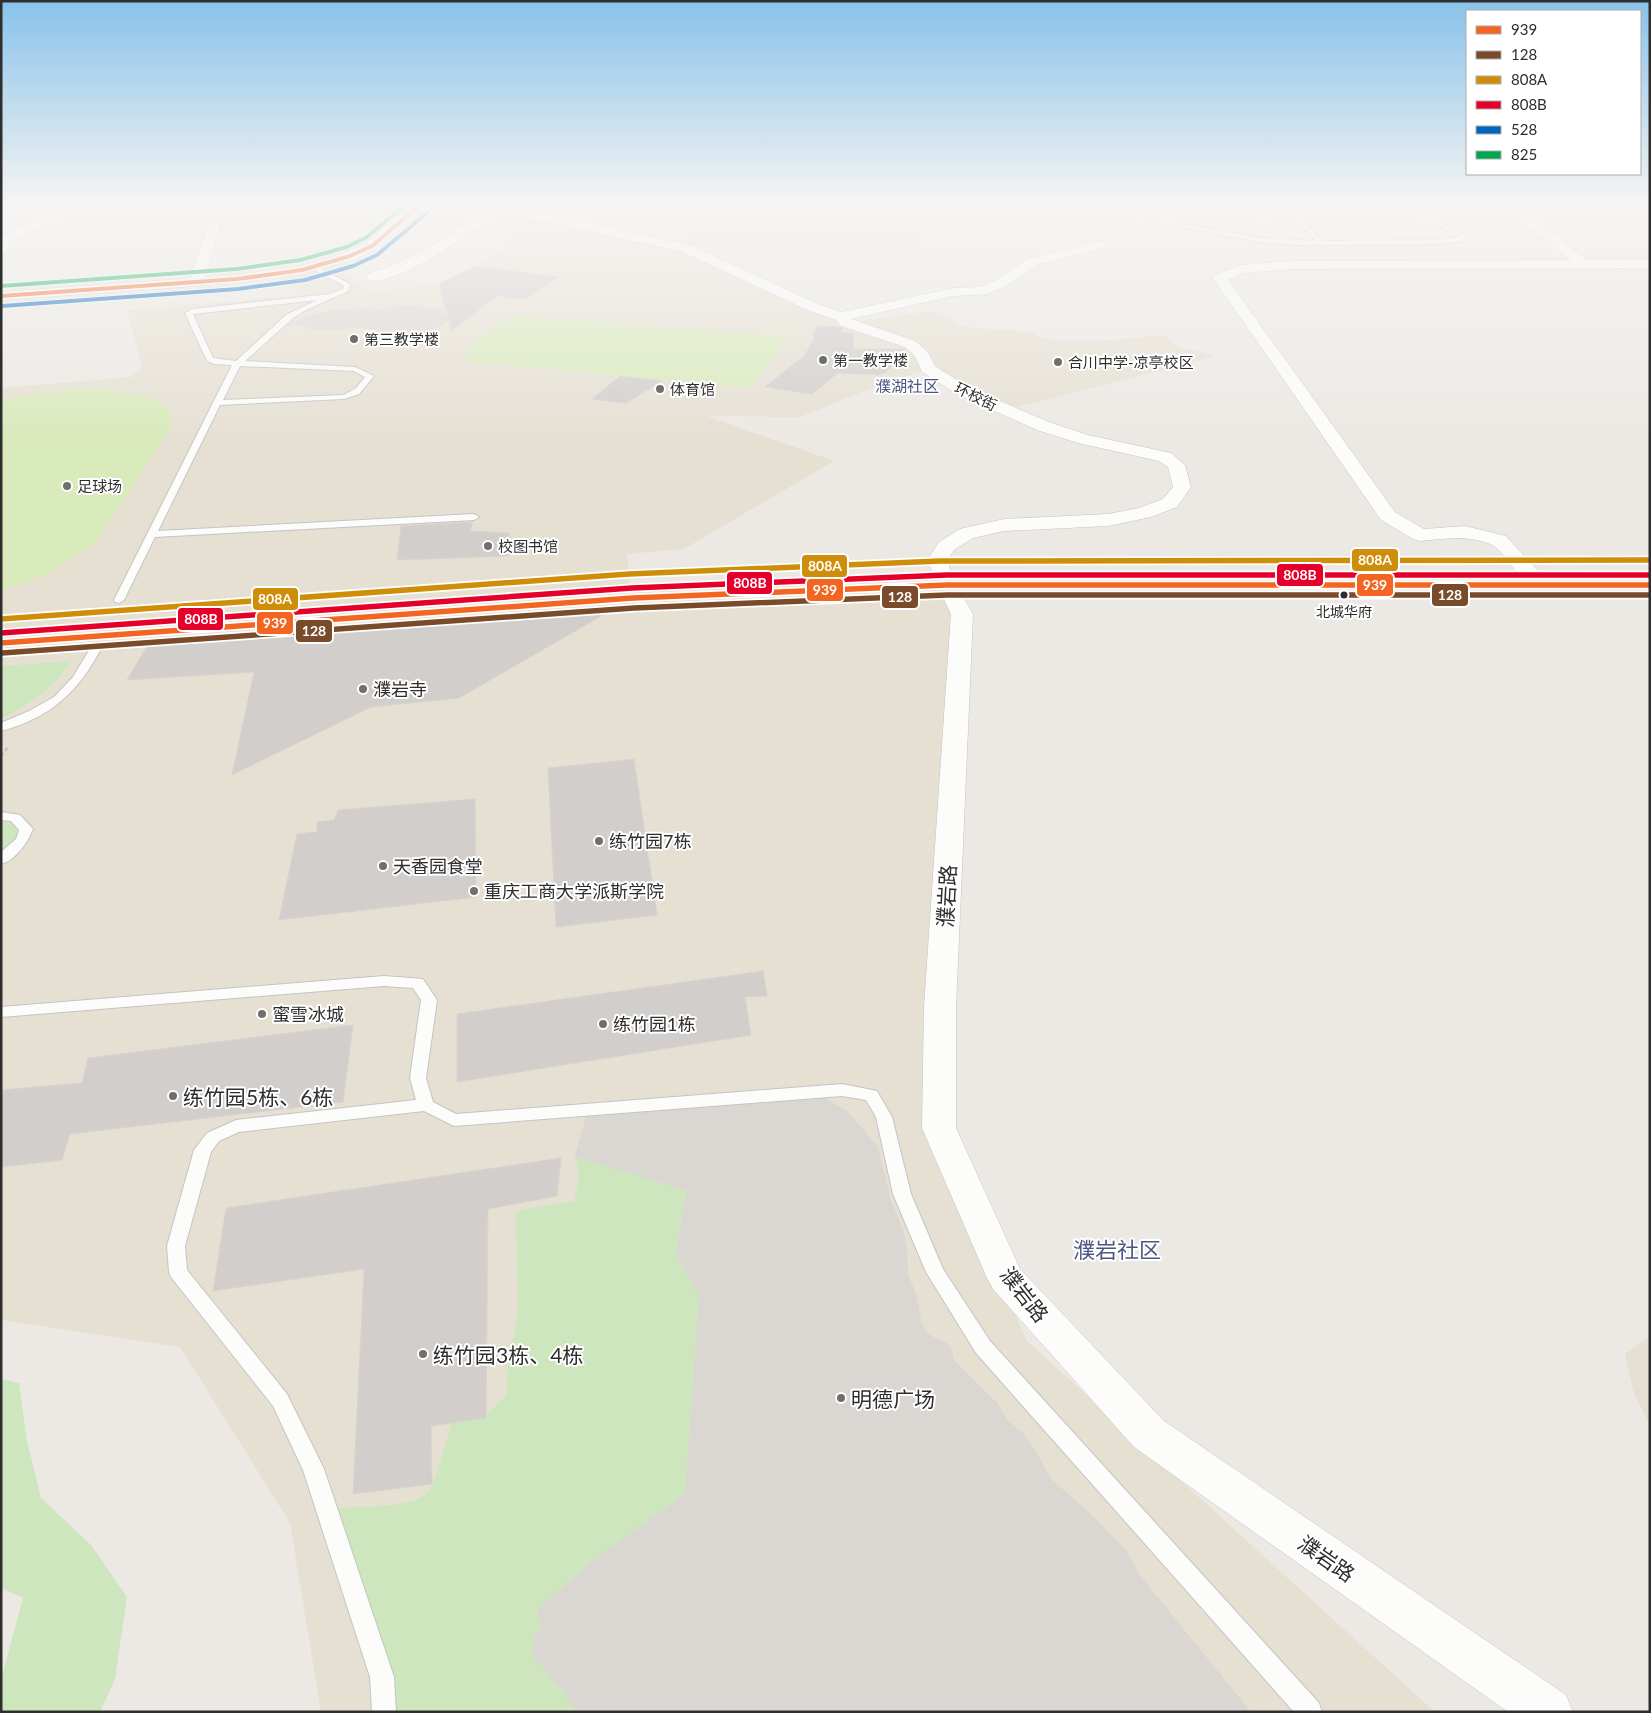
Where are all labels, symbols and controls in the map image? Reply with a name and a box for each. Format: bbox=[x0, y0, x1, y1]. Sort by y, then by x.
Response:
legend bbox=[1466, 10, 1641, 175]
text: 939 bbox=[1511, 20, 1537, 38]
text: 128 bbox=[1511, 45, 1537, 63]
text: 808A bbox=[1511, 70, 1548, 88]
text: 808B bbox=[1511, 95, 1547, 113]
text: 528 bbox=[1511, 120, 1537, 138]
text: 825 bbox=[1511, 145, 1537, 163]
place label: 第三教学楼 bbox=[364, 330, 439, 348]
marker: 第三教学楼 bbox=[348, 333, 360, 345]
place label: 第一教学楼 bbox=[833, 351, 908, 369]
place label: 合川中学-凉亭校区 bbox=[1068, 353, 1194, 371]
marker: 第一教学楼 bbox=[817, 354, 829, 366]
marker: 合川中学-凉亭校区 bbox=[1052, 356, 1064, 368]
district label: 濮湖社区 bbox=[875, 376, 939, 395]
street label: 环校街 bbox=[952, 378, 1000, 414]
place label: 体育馆 bbox=[670, 380, 715, 398]
marker: 体育馆 bbox=[654, 383, 666, 395]
place label: 足球场 bbox=[77, 477, 122, 495]
marker: 足球场 bbox=[61, 480, 73, 492]
place label: 校图书馆 bbox=[498, 537, 558, 555]
marker: 校图书馆 bbox=[482, 540, 494, 552]
line badge: 808A bbox=[1351, 548, 1399, 572]
text: 808A bbox=[1358, 551, 1392, 568]
line badge: 808A bbox=[801, 554, 848, 578]
text: 808A bbox=[808, 557, 842, 574]
line badge: 808B bbox=[1276, 563, 1324, 587]
text: 808B bbox=[1283, 566, 1317, 583]
line badge: 808B bbox=[726, 571, 773, 595]
line badge: 939 bbox=[1356, 573, 1394, 597]
text: 808B bbox=[733, 574, 767, 591]
text: 939 bbox=[1363, 576, 1387, 593]
line badge: 939 bbox=[806, 578, 844, 602]
text: 939 bbox=[813, 581, 837, 598]
line badge: 128 bbox=[1431, 583, 1469, 607]
line badge: 128 bbox=[881, 585, 919, 609]
text: 128 bbox=[1438, 586, 1462, 603]
line badge: 808A bbox=[252, 587, 299, 611]
text: 128 bbox=[888, 588, 912, 605]
text: 808A bbox=[258, 590, 292, 607]
marker: 北城华府 bbox=[1339, 590, 1349, 600]
place label: 北城华府 bbox=[1316, 603, 1372, 620]
line badge: 808B bbox=[177, 607, 224, 631]
text: 808B bbox=[184, 610, 218, 627]
line badge: 939 bbox=[256, 611, 294, 635]
text: 939 bbox=[263, 614, 287, 631]
line badge: 128 bbox=[295, 619, 333, 643]
text: 128 bbox=[302, 622, 326, 639]
place label: 濮岩寺 bbox=[373, 678, 427, 700]
marker: 濮岩寺 bbox=[357, 683, 369, 695]
place label: 练竹园7栋 bbox=[609, 830, 691, 852]
marker: 练竹园7栋 bbox=[593, 835, 605, 847]
place label: 天香园食堂 bbox=[393, 855, 483, 877]
marker: 天香园食堂 bbox=[377, 860, 389, 872]
street label: 濮岩路 bbox=[932, 864, 960, 928]
place label: 重庆工商大学派斯学院 bbox=[484, 880, 664, 902]
marker: 重庆工商大学派斯学院 bbox=[468, 885, 480, 897]
place label: 蜜雪冰城 bbox=[272, 1003, 344, 1025]
marker: 蜜雪冰城 bbox=[256, 1008, 268, 1020]
place label: 练竹园1栋 bbox=[613, 1013, 695, 1035]
marker: 练竹园1栋 bbox=[597, 1018, 609, 1030]
place label: 练竹园5栋、6栋 bbox=[183, 1084, 333, 1109]
marker: 练竹园5栋、6栋 bbox=[167, 1090, 179, 1102]
district label: 濮岩社区 bbox=[1073, 1236, 1161, 1263]
street label: 濮岩路 bbox=[996, 1261, 1054, 1327]
place label: 练竹园3栋、4栋 bbox=[433, 1342, 583, 1367]
marker: 练竹园3栋、4栋 bbox=[417, 1348, 429, 1360]
place label: 明德广场 bbox=[851, 1386, 935, 1411]
marker: 明德广场 bbox=[835, 1392, 847, 1404]
street label: 濮岩路 bbox=[1294, 1530, 1360, 1586]

